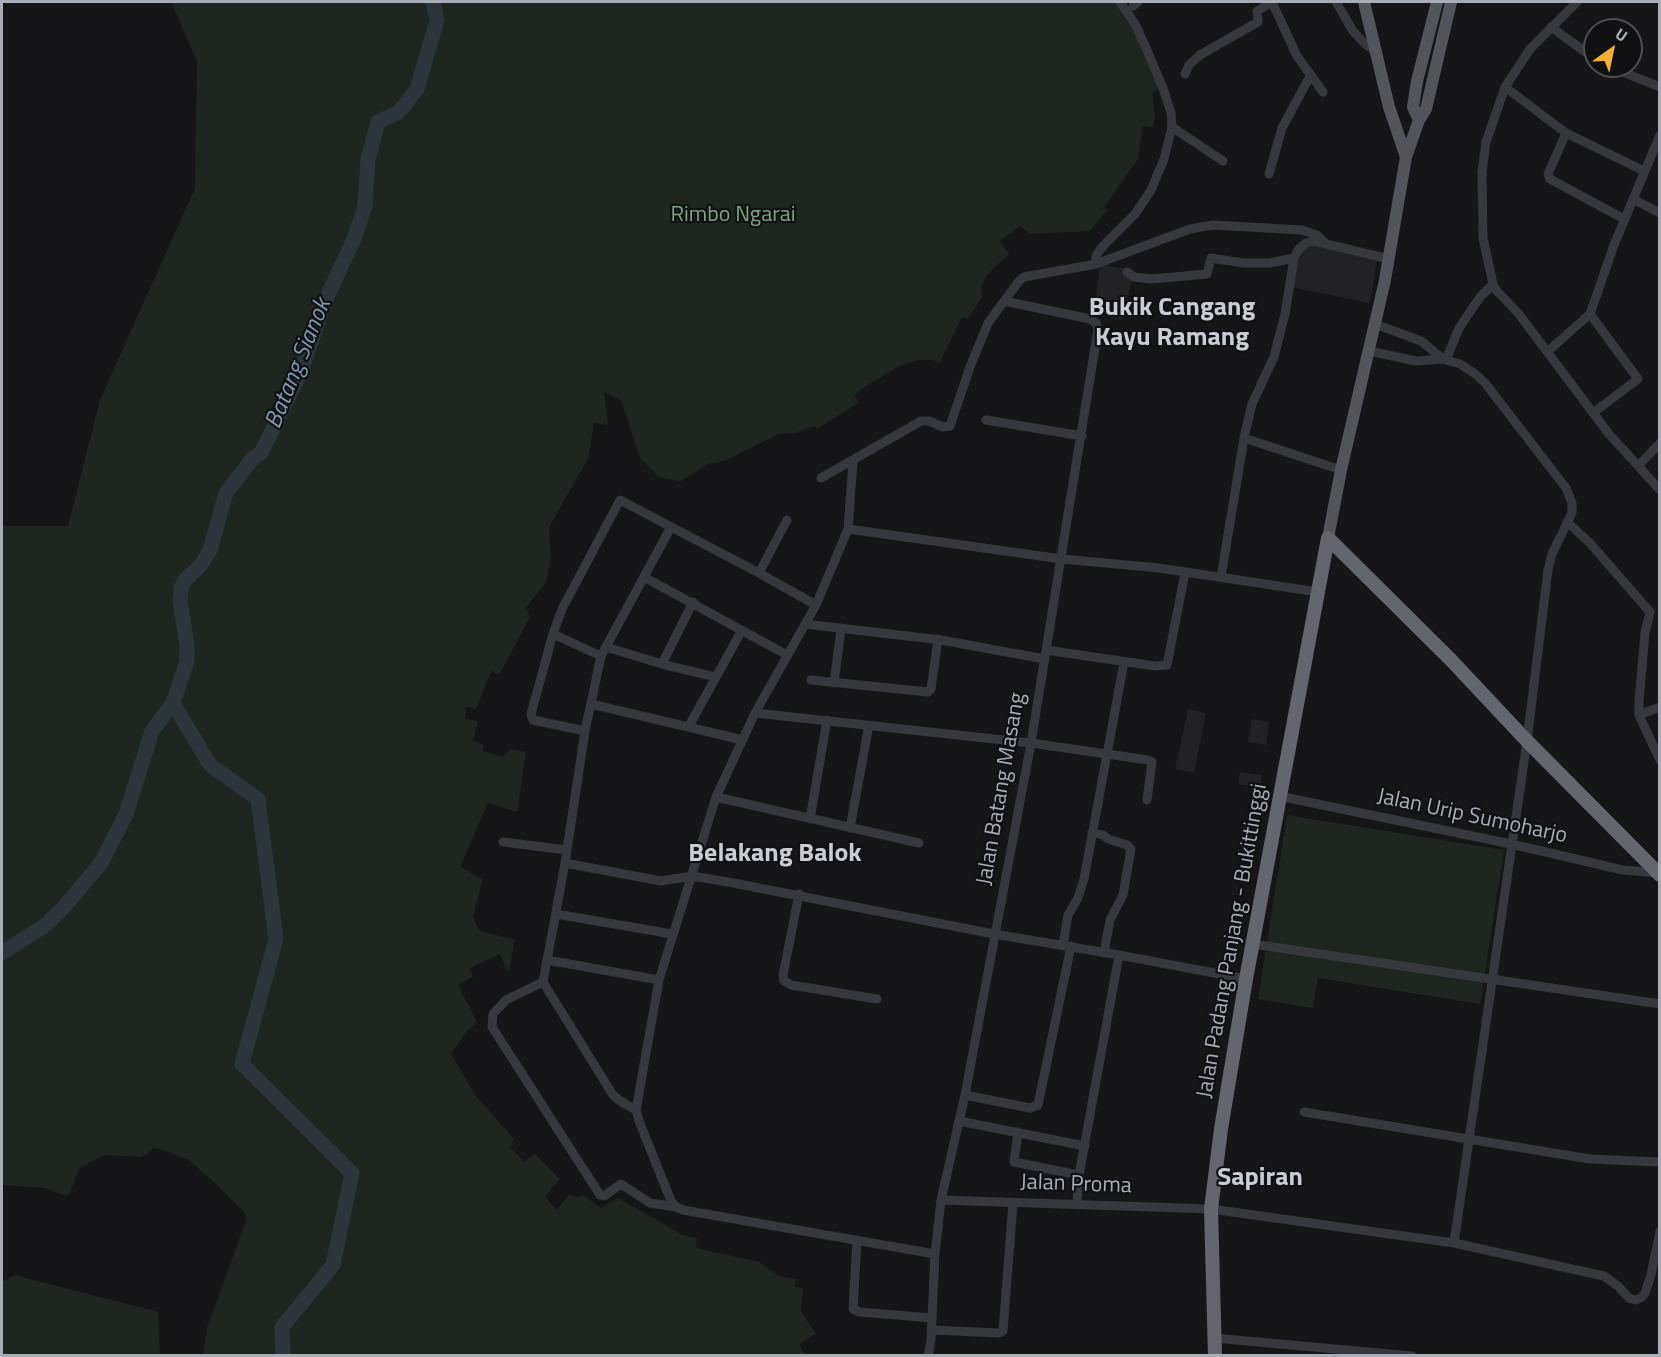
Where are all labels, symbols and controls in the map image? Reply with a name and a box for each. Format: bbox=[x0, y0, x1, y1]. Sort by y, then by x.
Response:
north arrow bbox=[1583, 18, 1643, 78]
text: U bbox=[1611, 22, 1633, 47]
park label: Rimbo Ngarai bbox=[670, 203, 796, 229]
district label: Bukik Cangang Kayu Ramang bbox=[1089, 293, 1255, 354]
water label: Batang Sianok bbox=[260, 295, 338, 433]
street label: Jalan Batang Masang bbox=[972, 691, 1032, 887]
street label: Jalan Padang Panjang - Bukittinggi bbox=[1192, 782, 1274, 1100]
street label: Jalan Urip Sumoharjo bbox=[1375, 784, 1569, 850]
district label: Belakang Balok bbox=[688, 839, 862, 871]
district label: Sapiran bbox=[1217, 1163, 1303, 1195]
street label: Jalan Proma bbox=[1020, 1170, 1132, 1200]

